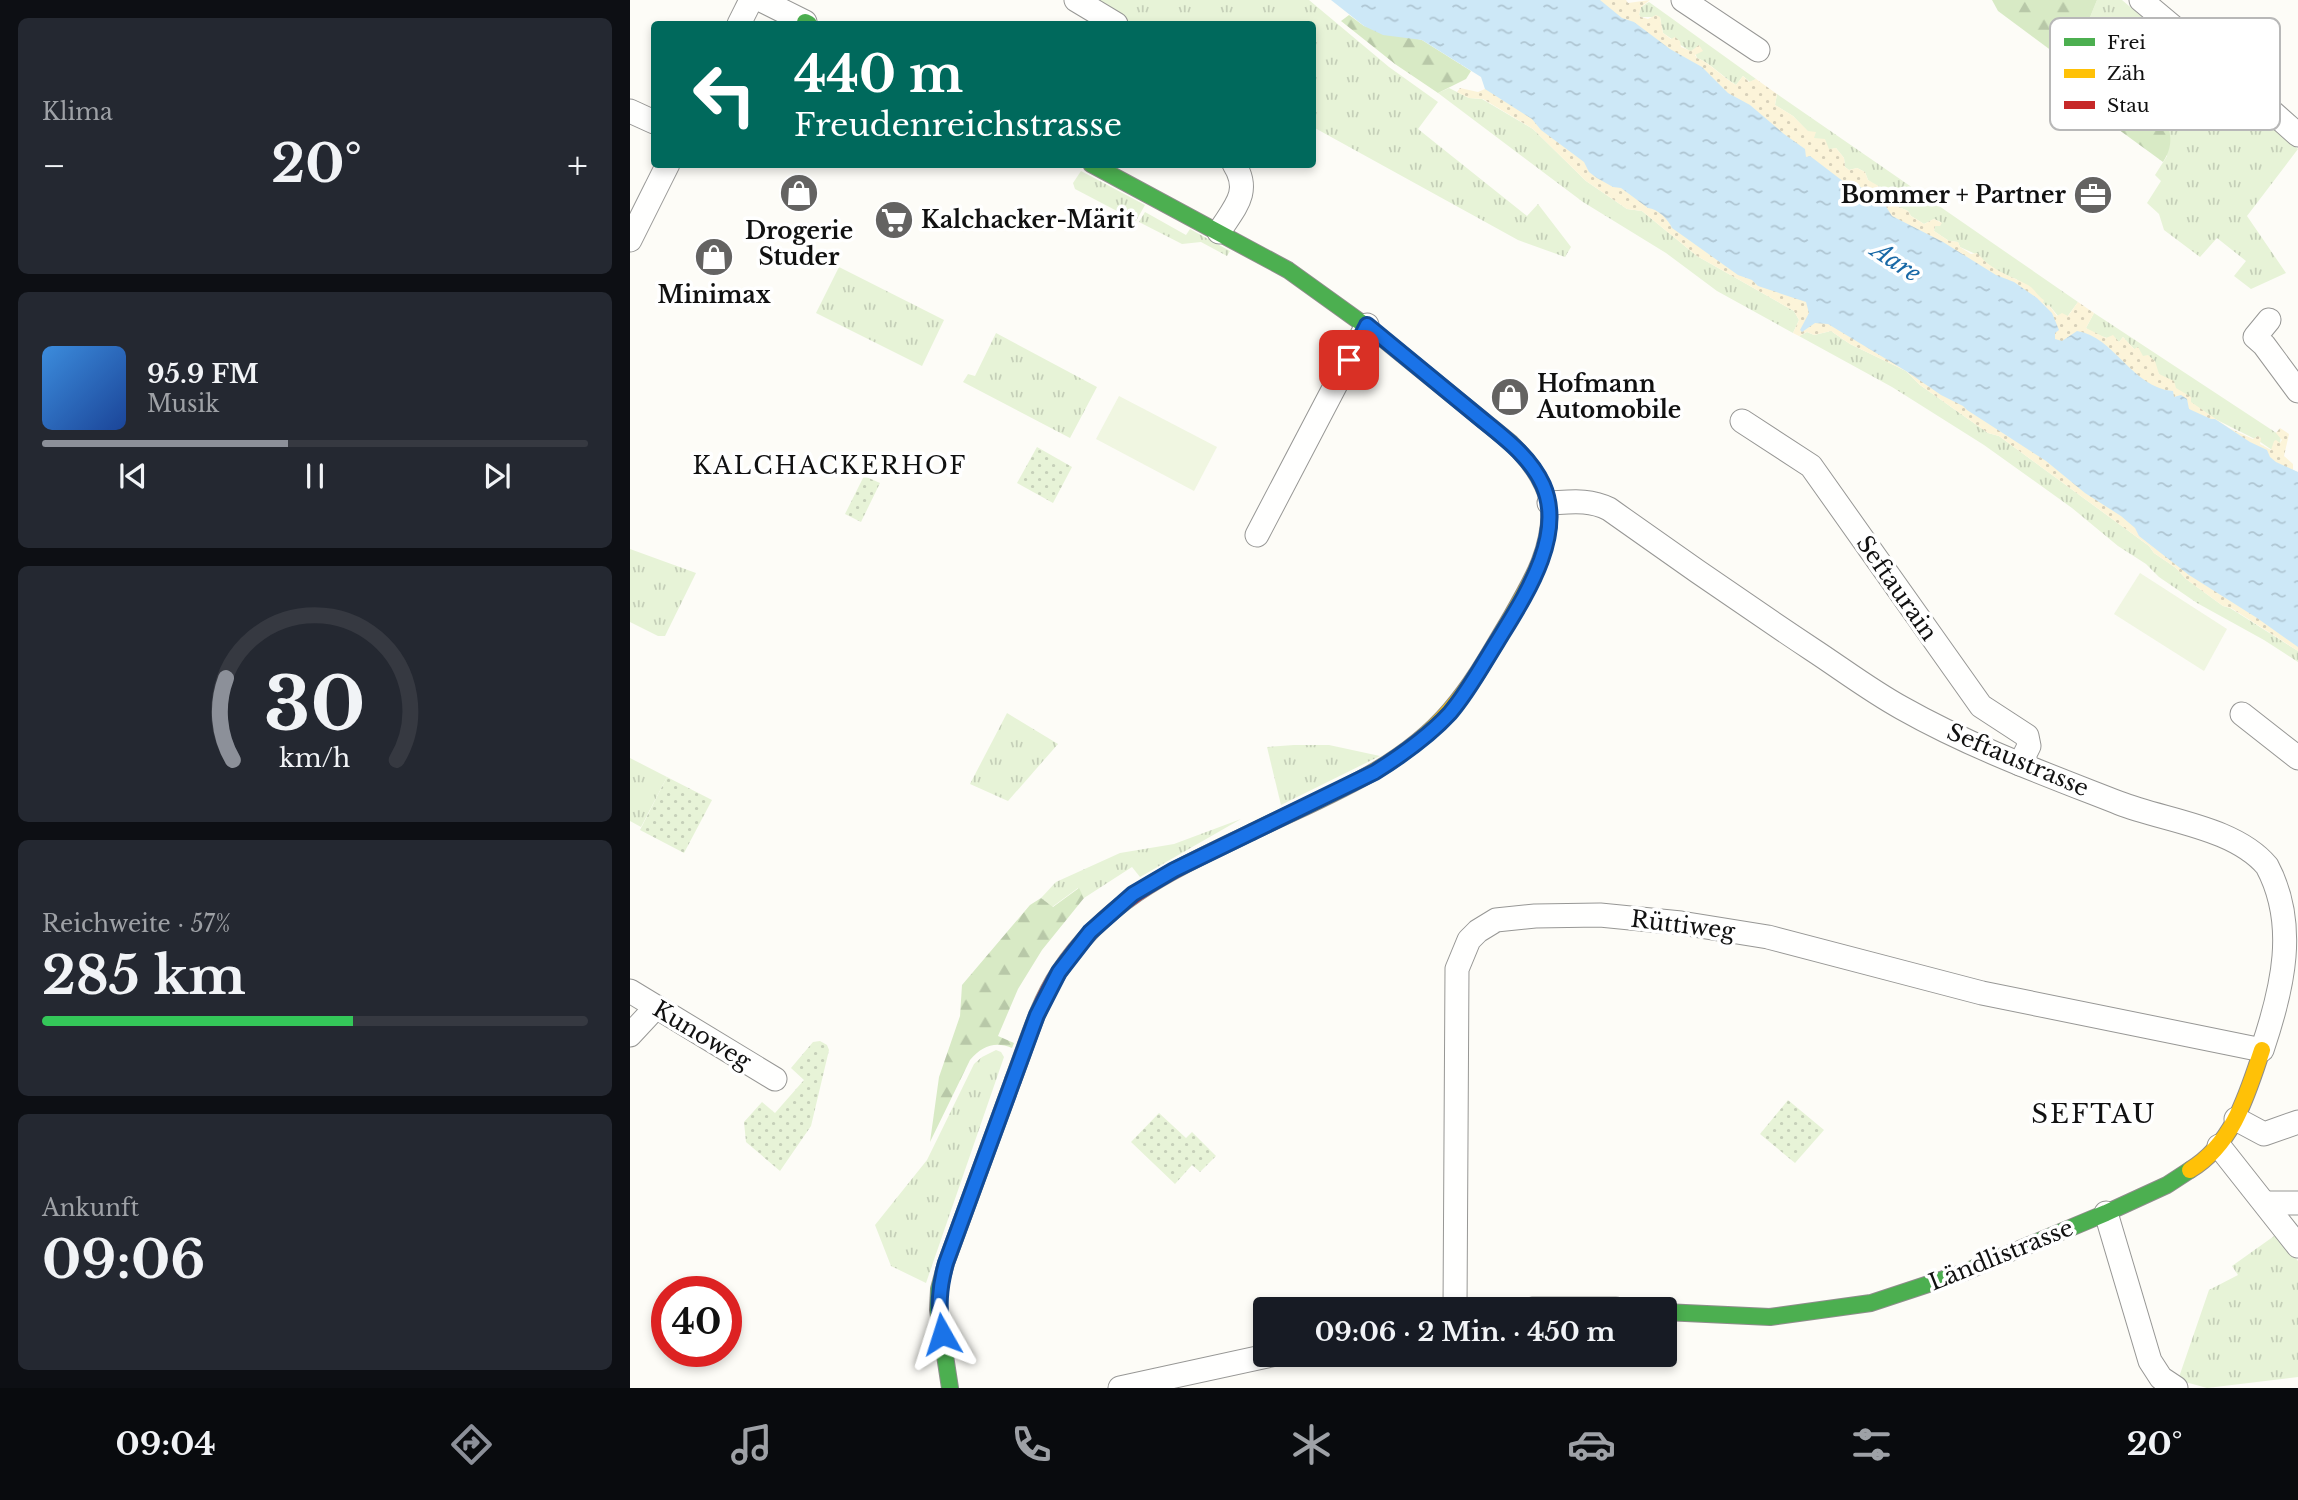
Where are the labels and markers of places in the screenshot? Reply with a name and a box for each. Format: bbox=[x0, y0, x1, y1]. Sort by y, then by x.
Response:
shop icon: Drogerie Studer bbox=[778, 172, 820, 214]
office icon: Bommer + Partner bbox=[2072, 174, 2114, 216]
place label: Bommer + Partner bbox=[1841, 181, 2067, 209]
supermarket icon: Kalchacker-Märit bbox=[873, 199, 915, 241]
place label: Kalchacker-Märit bbox=[921, 206, 1135, 234]
place label: Drogerie Studer bbox=[745, 217, 853, 271]
shop icon: Minimax bbox=[693, 236, 735, 278]
place label: Minimax bbox=[657, 281, 771, 309]
pin bbox=[1319, 330, 1379, 390]
place label: Hofmann Automobile bbox=[1536, 370, 1681, 424]
shop icon: Hofmann Automobile bbox=[1489, 376, 1531, 418]

